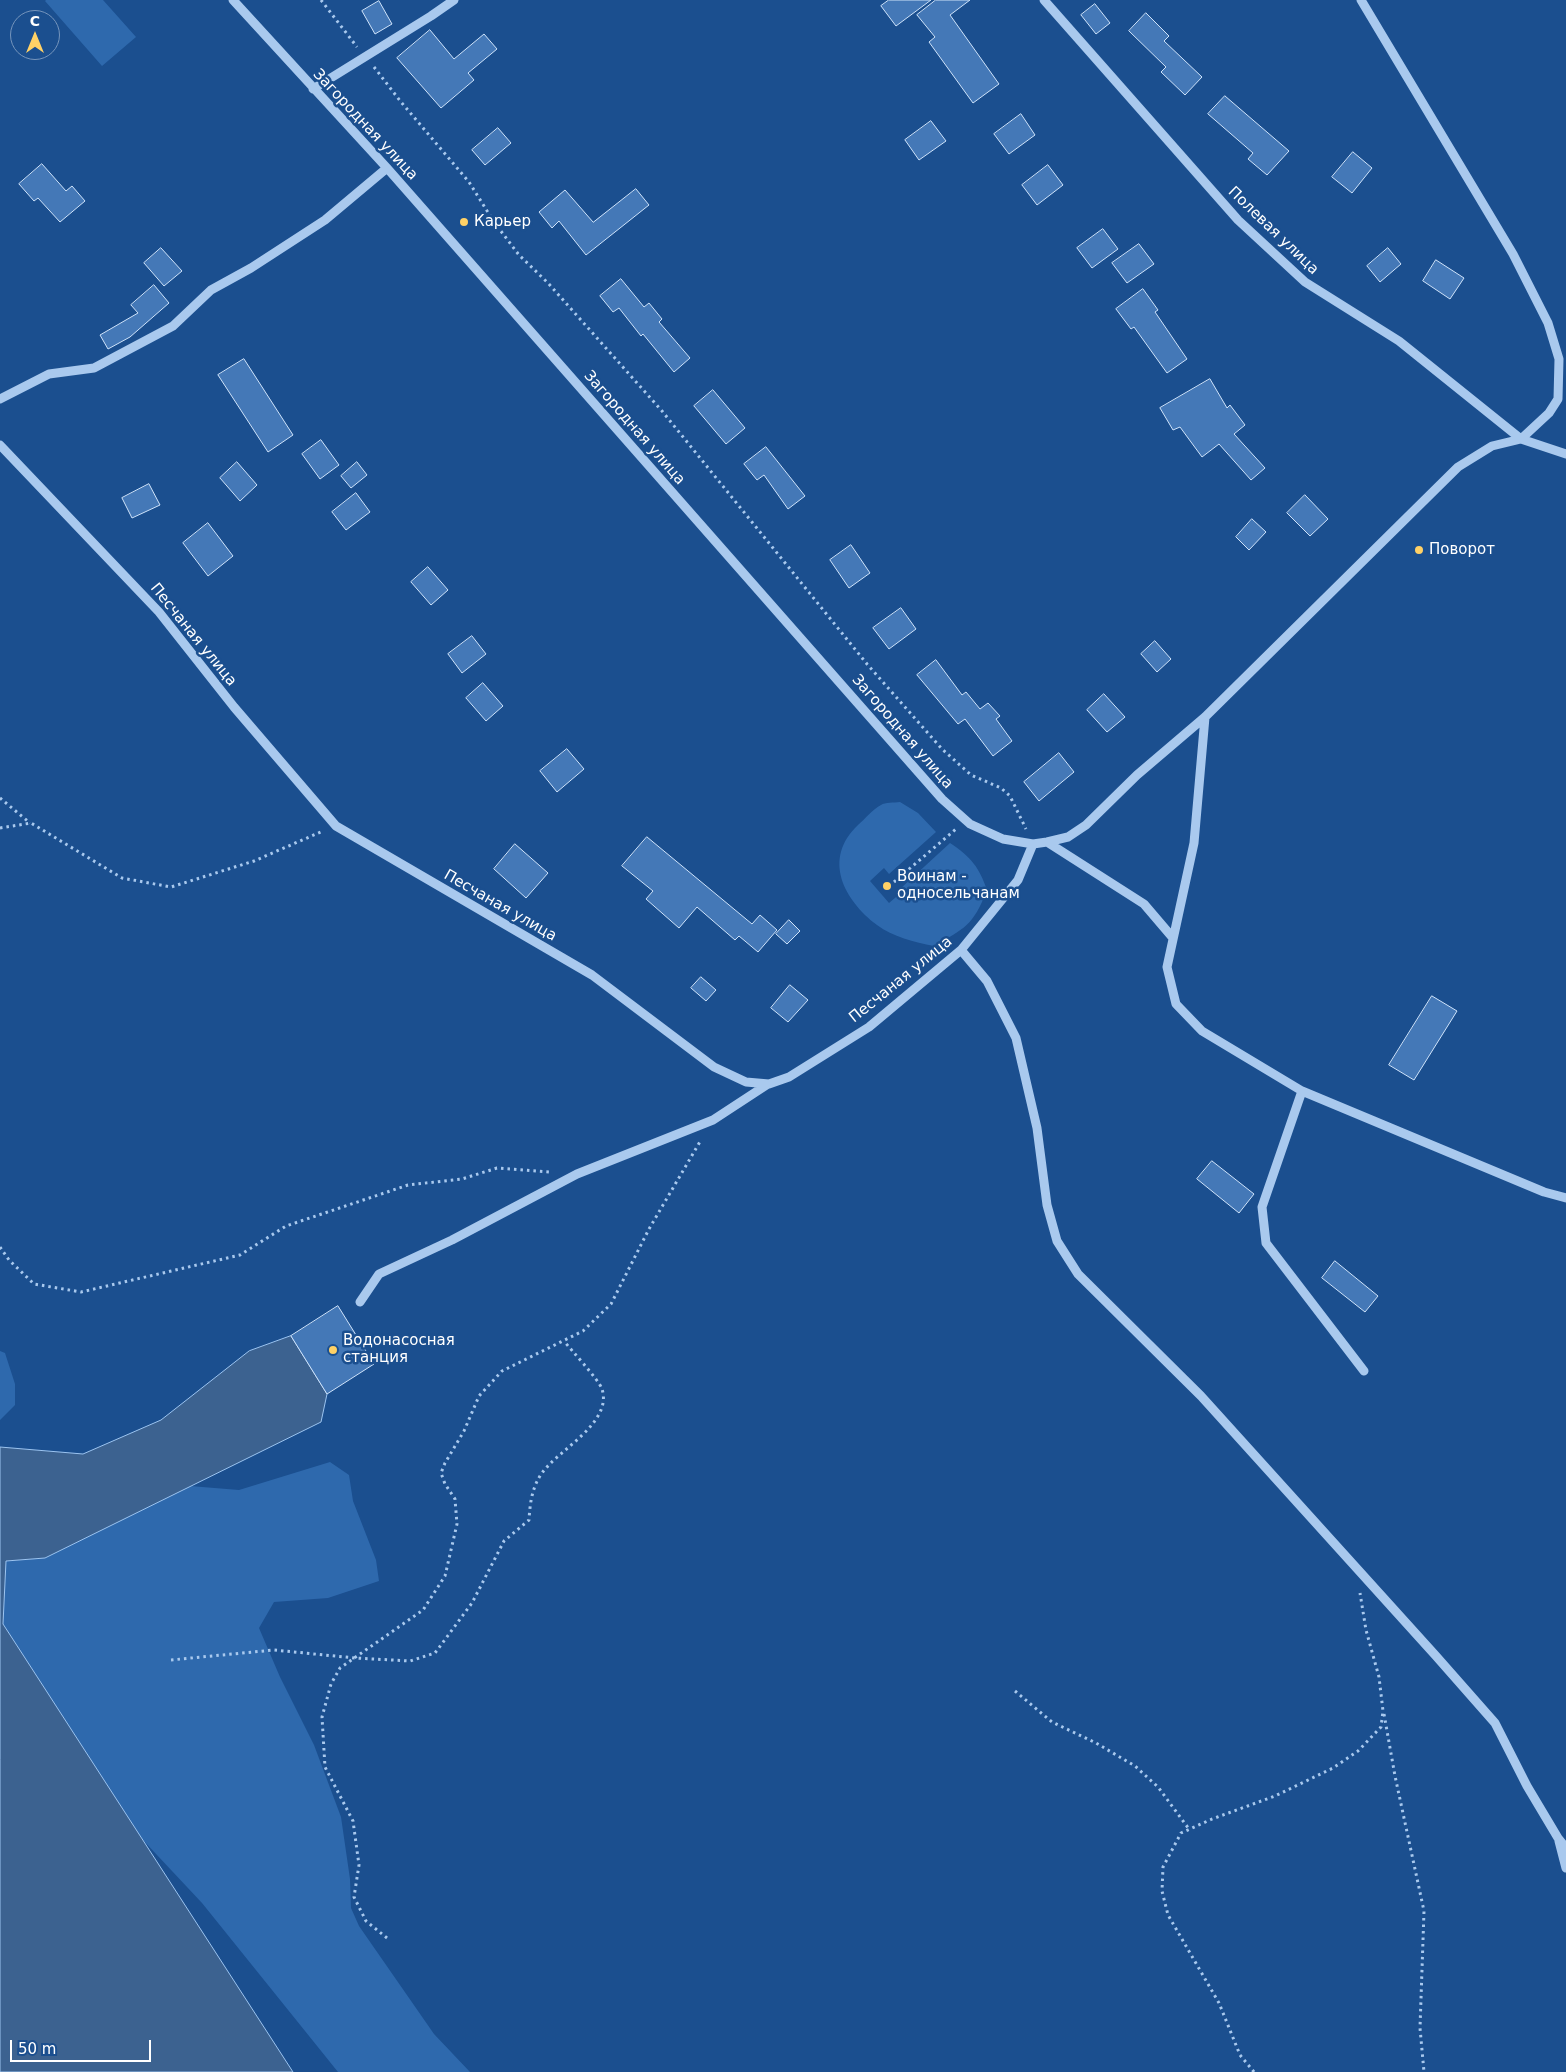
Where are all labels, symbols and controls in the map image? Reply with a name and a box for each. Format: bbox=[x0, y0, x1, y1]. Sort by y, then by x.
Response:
north arrow bbox=[10, 10, 60, 60]
text: С bbox=[30, 13, 40, 29]
street label: Загородная улица bbox=[309, 66, 421, 184]
street label: Полевая улица bbox=[1224, 183, 1322, 279]
place label: Карьер bbox=[474, 213, 531, 231]
marker: Карьер bbox=[458, 216, 470, 228]
street label: Загородная улица bbox=[580, 367, 688, 489]
place label: Поворот bbox=[1429, 541, 1495, 559]
marker: Поворот bbox=[1413, 544, 1425, 556]
street label: Песчаная улица bbox=[146, 580, 240, 690]
street label: Загородная улица bbox=[848, 671, 956, 793]
street label: Песчаная улица bbox=[440, 866, 560, 946]
place label: Воинам - односельчанам bbox=[897, 868, 1020, 903]
marker: Воинам - односельчанам bbox=[881, 880, 893, 892]
street label: Песчаная улица bbox=[846, 933, 956, 1027]
place label: Водонасосная станция bbox=[343, 1332, 455, 1367]
marker: Водонасосная станция bbox=[327, 1344, 339, 1356]
scale bar bbox=[12, 2030, 154, 2062]
text: 50 m bbox=[18, 2040, 56, 2058]

